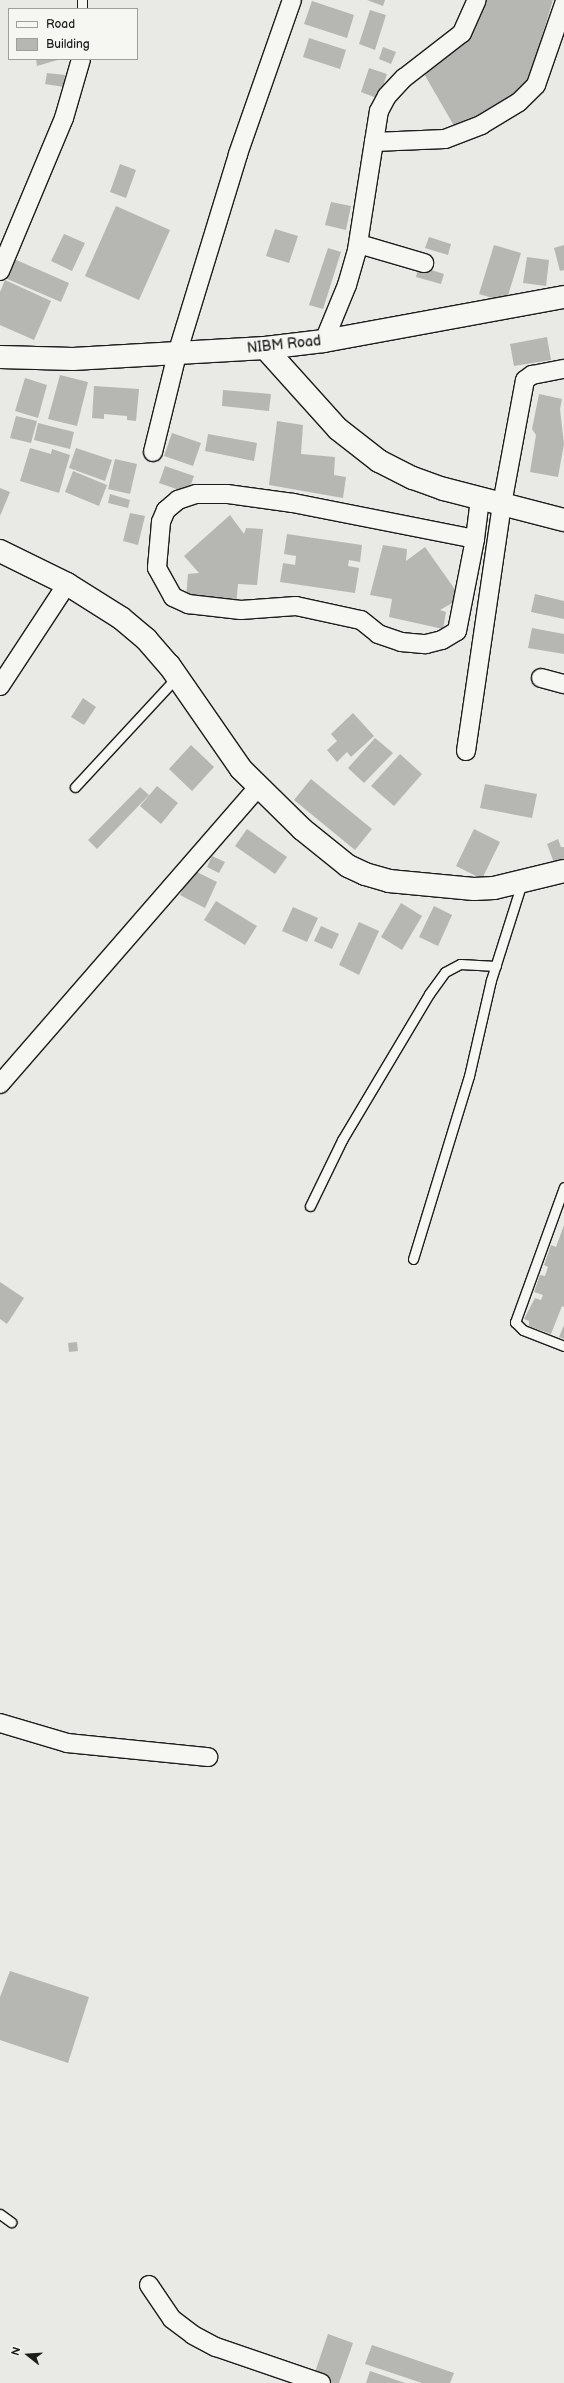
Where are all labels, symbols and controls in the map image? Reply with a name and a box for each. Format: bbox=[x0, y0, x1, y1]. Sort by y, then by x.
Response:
legend bbox=[8, 8, 138, 60]
text: Road bbox=[46, 17, 75, 32]
text: Building bbox=[46, 37, 90, 52]
street label: NIBM Road bbox=[246, 333, 322, 357]
north arrow bbox=[8, 2335, 48, 2375]
text: N bbox=[9, 2346, 23, 2357]

